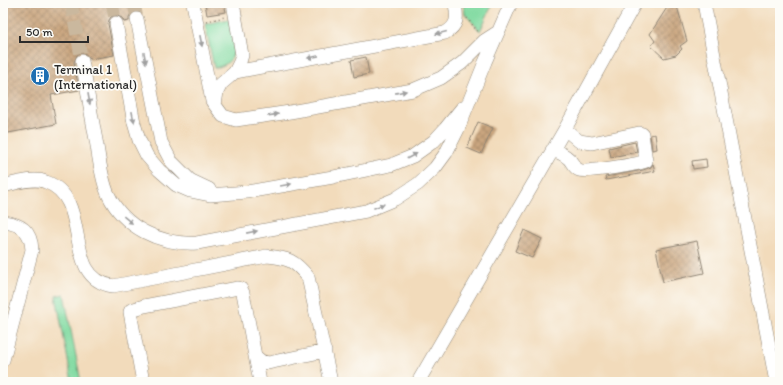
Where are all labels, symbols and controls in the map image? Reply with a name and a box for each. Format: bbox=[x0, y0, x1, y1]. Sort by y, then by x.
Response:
scale bar bbox=[20, 18, 88, 44]
text: 50 m bbox=[26, 25, 52, 39]
one-way arrow bbox=[435, 30, 447, 36]
one-way arrow bbox=[198, 35, 204, 47]
one-way arrow bbox=[142, 51, 148, 64]
one-way arrow bbox=[307, 55, 319, 61]
place label: Terminal 1 (International) bbox=[54, 62, 137, 92]
building icon: Terminal 1 (International) bbox=[29, 65, 51, 87]
one-way arrow bbox=[395, 89, 407, 95]
one-way arrow bbox=[86, 93, 92, 106]
one-way arrow bbox=[130, 111, 136, 123]
one-way arrow bbox=[267, 112, 279, 118]
one-way arrow bbox=[406, 153, 418, 159]
one-way arrow bbox=[280, 182, 292, 188]
one-way arrow bbox=[373, 202, 385, 208]
one-way arrow bbox=[123, 216, 134, 225]
one-way arrow bbox=[245, 229, 258, 235]

